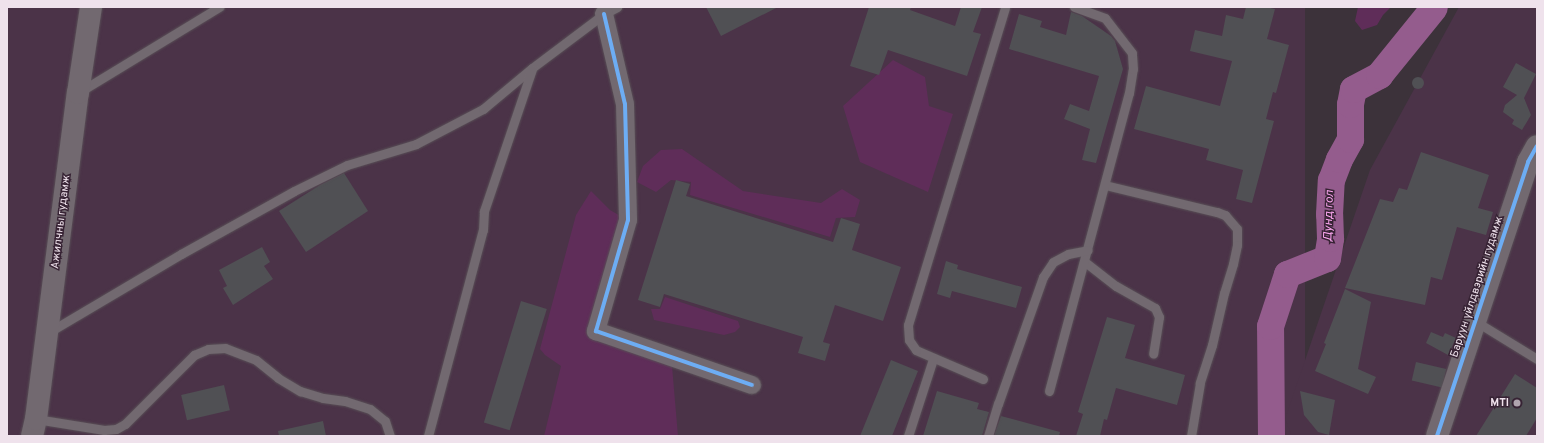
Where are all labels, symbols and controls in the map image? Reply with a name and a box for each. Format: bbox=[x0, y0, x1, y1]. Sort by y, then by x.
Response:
street label: Ажилчны гудамж bbox=[49, 174, 73, 270]
water label: Дунд гол bbox=[1322, 190, 1338, 242]
street label: Баруун үйлдвэрийн гудамж bbox=[1448, 215, 1506, 359]
place label: MTI bbox=[1490, 396, 1509, 410]
marker: MTI bbox=[1512, 398, 1522, 408]

